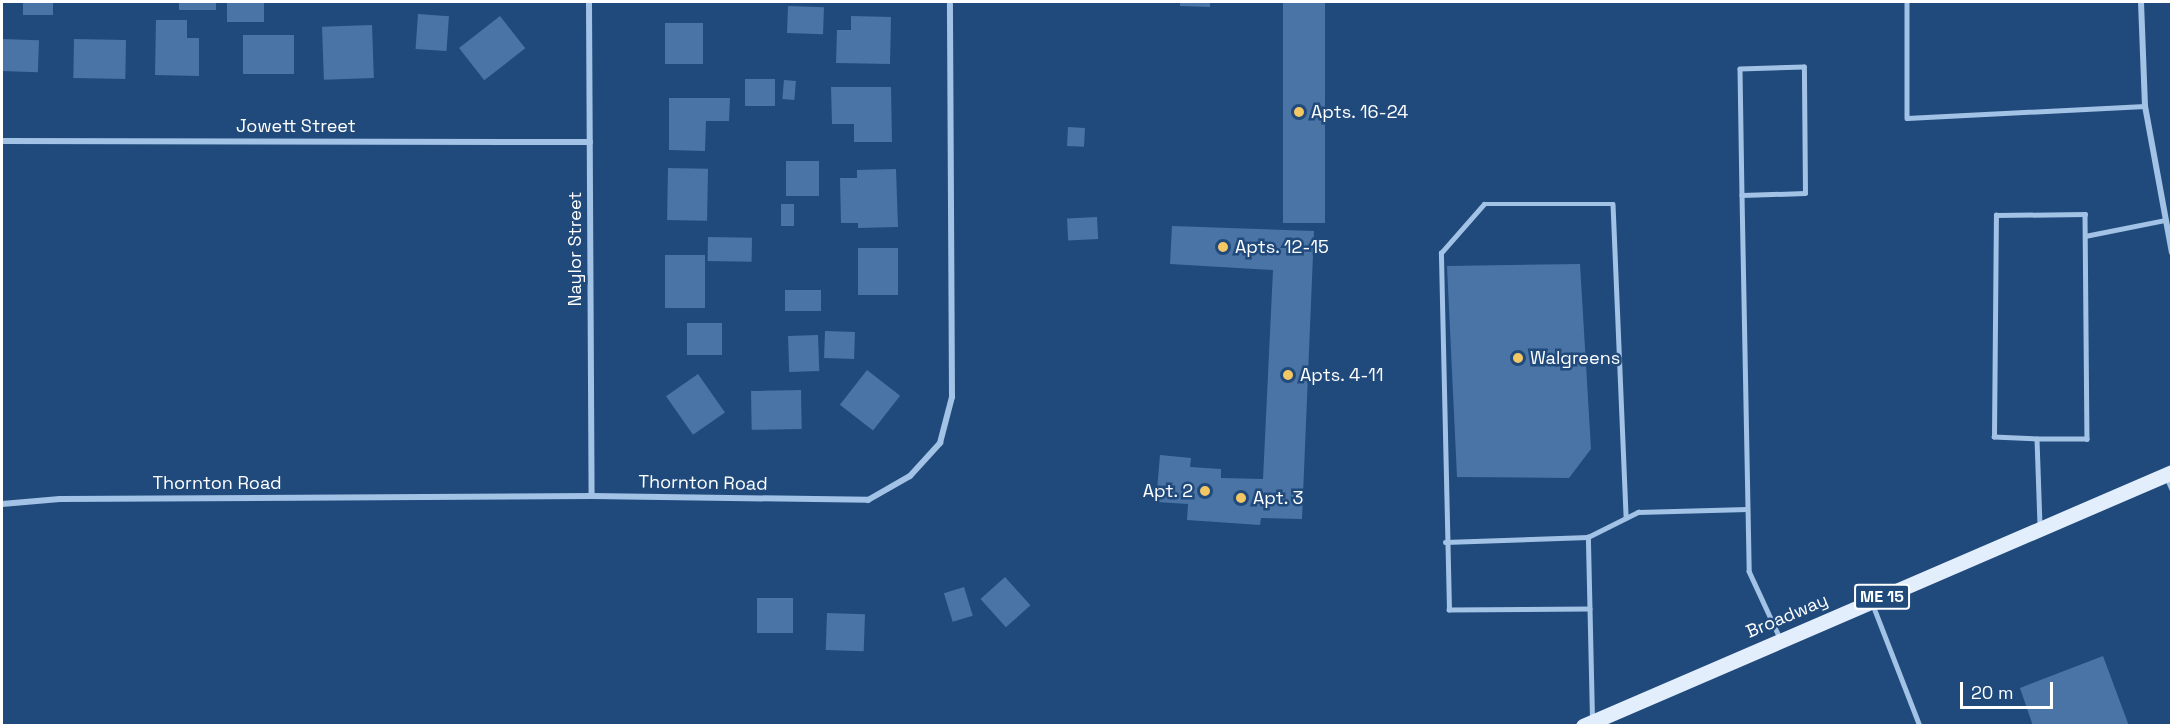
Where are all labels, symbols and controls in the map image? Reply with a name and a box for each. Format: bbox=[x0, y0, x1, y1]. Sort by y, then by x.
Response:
place label: Apts. 16-24 bbox=[1311, 101, 1409, 123]
marker: Apts. 16-24 bbox=[1292, 105, 1306, 119]
street label: Jowett Street bbox=[236, 115, 356, 137]
street label: Naylor Street bbox=[564, 191, 586, 307]
place label: Apts. 12-15 bbox=[1235, 236, 1329, 258]
marker: Apts. 12-15 bbox=[1216, 240, 1230, 254]
place label: Walgreens bbox=[1530, 347, 1620, 369]
marker: Walgreens bbox=[1511, 351, 1525, 365]
place label: Apts. 4-11 bbox=[1300, 364, 1384, 386]
marker: Apts. 4-11 bbox=[1281, 368, 1295, 382]
street label: Thornton Road bbox=[638, 471, 768, 495]
street label: Thornton Road bbox=[152, 472, 282, 494]
place label: Apt. 2 bbox=[1142, 480, 1193, 502]
marker: Apt. 2 bbox=[1198, 484, 1212, 498]
place label: Apt. 3 bbox=[1253, 487, 1304, 509]
marker: Apt. 3 bbox=[1234, 491, 1248, 505]
road number: ME 15 bbox=[1854, 584, 1910, 610]
street label: Broadway bbox=[1743, 589, 1831, 643]
scale bar bbox=[1963, 670, 2056, 708]
text: 20 m bbox=[1971, 681, 2014, 704]

